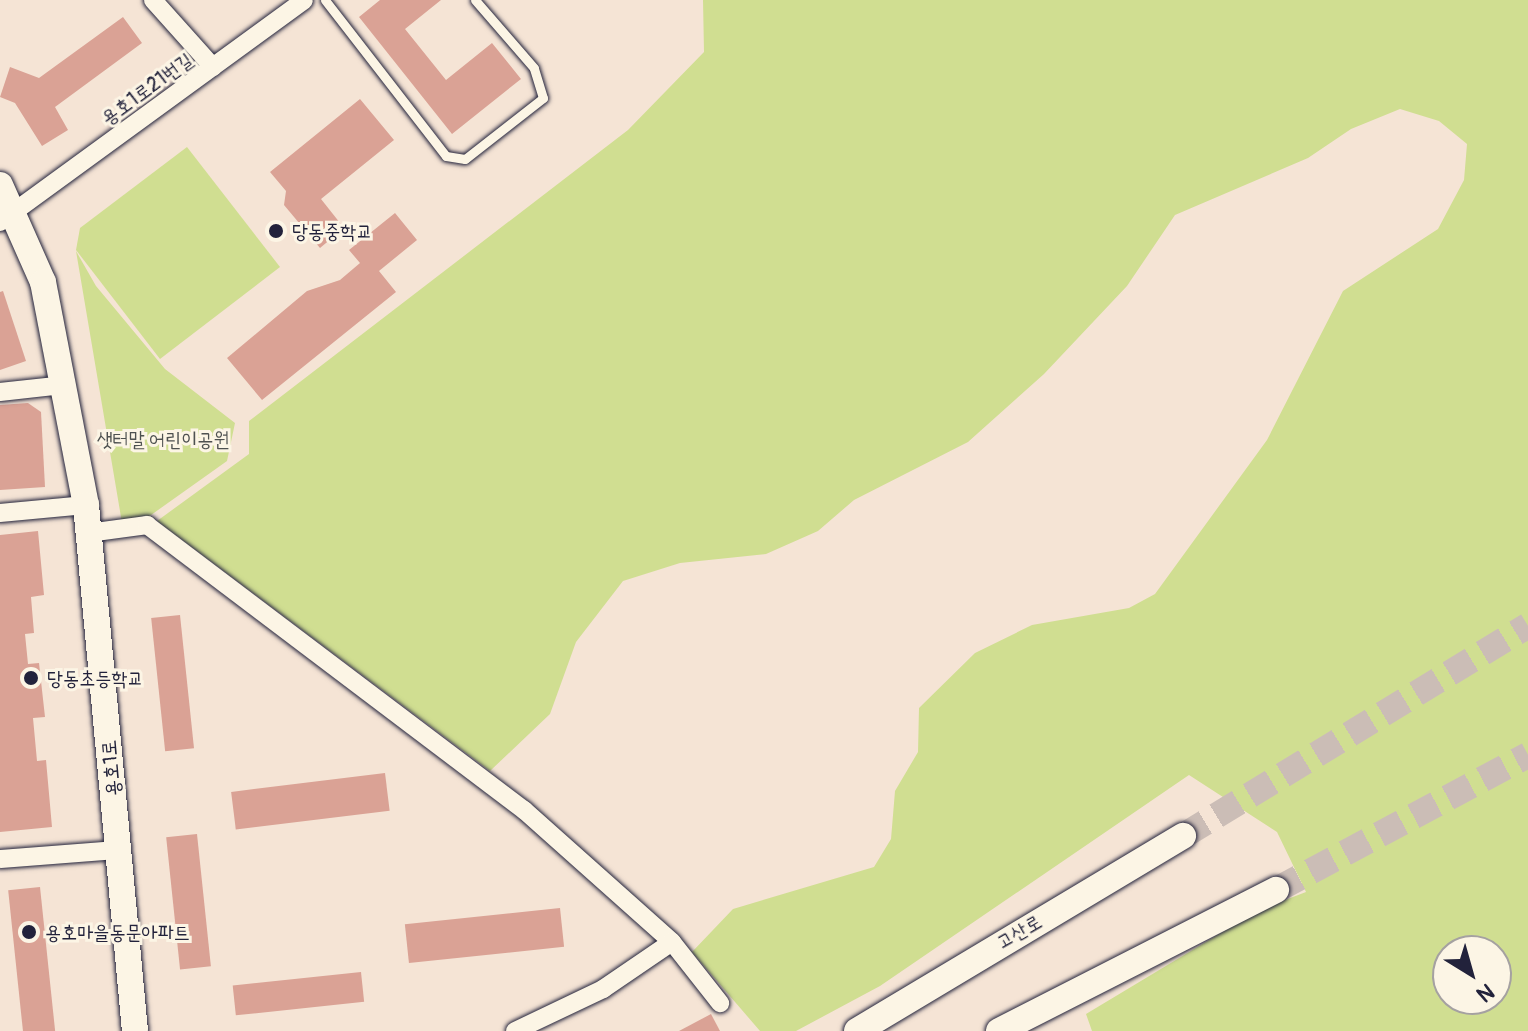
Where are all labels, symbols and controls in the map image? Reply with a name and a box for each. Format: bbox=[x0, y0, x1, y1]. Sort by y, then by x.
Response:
street label: 용호1로21번길 bbox=[97, 48, 197, 130]
place label: 당동중학교 bbox=[292, 219, 372, 243]
marker: 당동중학교 bbox=[267, 222, 285, 240]
park label: 샛터말 어린이공원 bbox=[96, 427, 230, 451]
place label: 당동초등학교 bbox=[47, 666, 144, 690]
marker: 당동초등학교 bbox=[22, 669, 40, 687]
street label: 용호1로 bbox=[97, 739, 125, 797]
street label: 고산로 bbox=[992, 910, 1046, 954]
place label: 용호마을동문아파트 bbox=[45, 920, 190, 944]
marker: 용호마을동문아파트 bbox=[20, 923, 38, 941]
north arrow bbox=[1432, 935, 1512, 1015]
text: N bbox=[1471, 977, 1500, 1008]

